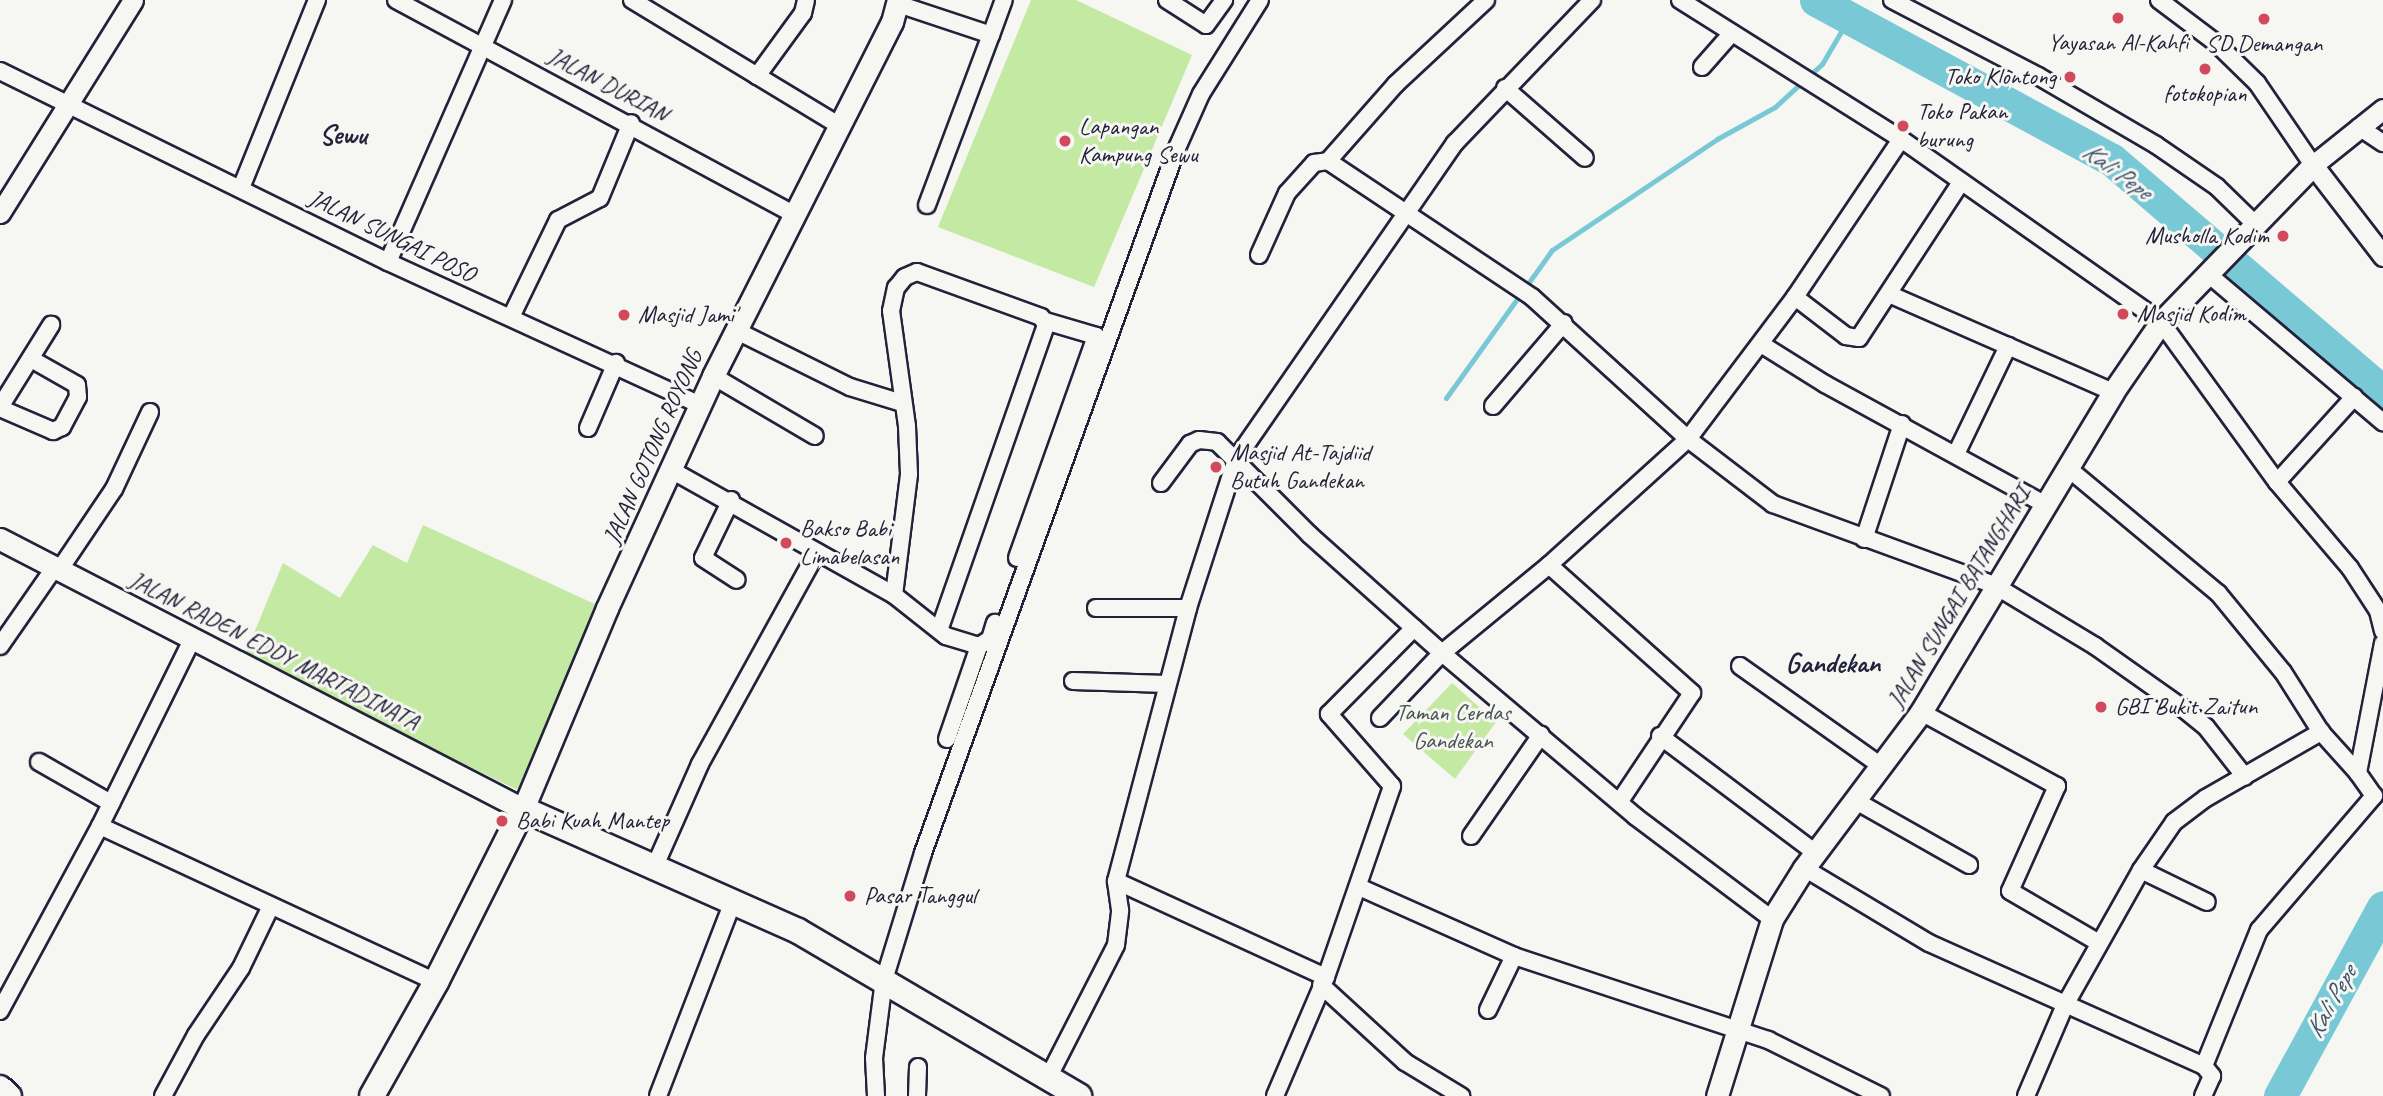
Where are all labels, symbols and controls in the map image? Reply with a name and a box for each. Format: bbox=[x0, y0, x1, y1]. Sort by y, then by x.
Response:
marker: Yayasan Al-Kahfi bbox=[2110, 10, 2126, 26]
marker: SD Demangan bbox=[2256, 11, 2272, 27]
place label: Yayasan Al-Kahfi bbox=[2048, 29, 2188, 57]
place label: SD Demangan bbox=[2206, 30, 2322, 58]
street label: JALAN DURIAN bbox=[543, 41, 673, 129]
marker: fotokopian bbox=[2197, 61, 2213, 77]
place label: Toko Klontong bbox=[1944, 63, 2056, 91]
marker: Toko Klontong bbox=[2062, 69, 2078, 85]
place label: fotokopian bbox=[2163, 80, 2247, 108]
place label: Toko Pakan burung bbox=[1917, 98, 2007, 154]
place label: Lapangan Kampung Sewu bbox=[1079, 113, 1197, 169]
district label: Sewu bbox=[319, 118, 367, 152]
marker: Toko Pakan burung bbox=[1895, 118, 1911, 134]
marker: Lapangan Kampung Sewu bbox=[1057, 133, 1073, 149]
water label: Kali Pepe bbox=[2077, 136, 2157, 206]
street label: JALAN SUNGAI POSO bbox=[304, 183, 480, 289]
place label: Musholla Kodim bbox=[2144, 222, 2269, 250]
marker: Musholla Kodim bbox=[2275, 228, 2291, 244]
place label: Masjid Kodim bbox=[2137, 300, 2245, 328]
place label: Masjid Jami' bbox=[638, 301, 737, 329]
marker: Masjid Kodim bbox=[2115, 306, 2131, 322]
marker: Masjid Jami' bbox=[616, 307, 632, 323]
street label: JALAN GOTONG ROYONG bbox=[597, 346, 709, 548]
place label: Masjid At-Tajdiid Butuh Gandekan bbox=[1230, 439, 1370, 495]
marker: Masjid At-Tajdiid Butuh Gandekan bbox=[1208, 459, 1224, 475]
street label: JALAN SUNGAI BATANGHARI bbox=[1882, 481, 2036, 713]
place label: Bakso Babi Limabelasan bbox=[800, 515, 899, 571]
marker: Bakso Babi Limabelasan bbox=[778, 535, 794, 551]
street label: JALAN RADEN EDDY MARTADINATA bbox=[124, 565, 424, 737]
district label: Gandekan bbox=[1786, 646, 1880, 680]
place label: GBI Bukit Zaitun bbox=[2115, 693, 2258, 721]
park label: Taman Cerdas Gandekan bbox=[1396, 699, 1510, 755]
marker: GBI Bukit Zaitun bbox=[2093, 699, 2109, 715]
place label: Babi Kuah Mantep bbox=[516, 807, 669, 835]
marker: Babi Kuah Mantep bbox=[494, 813, 510, 829]
place label: Pasar Tanggul bbox=[864, 882, 977, 910]
marker: Pasar Tanggul bbox=[842, 888, 858, 904]
water label: Kali Pepe bbox=[2299, 961, 2363, 1043]

